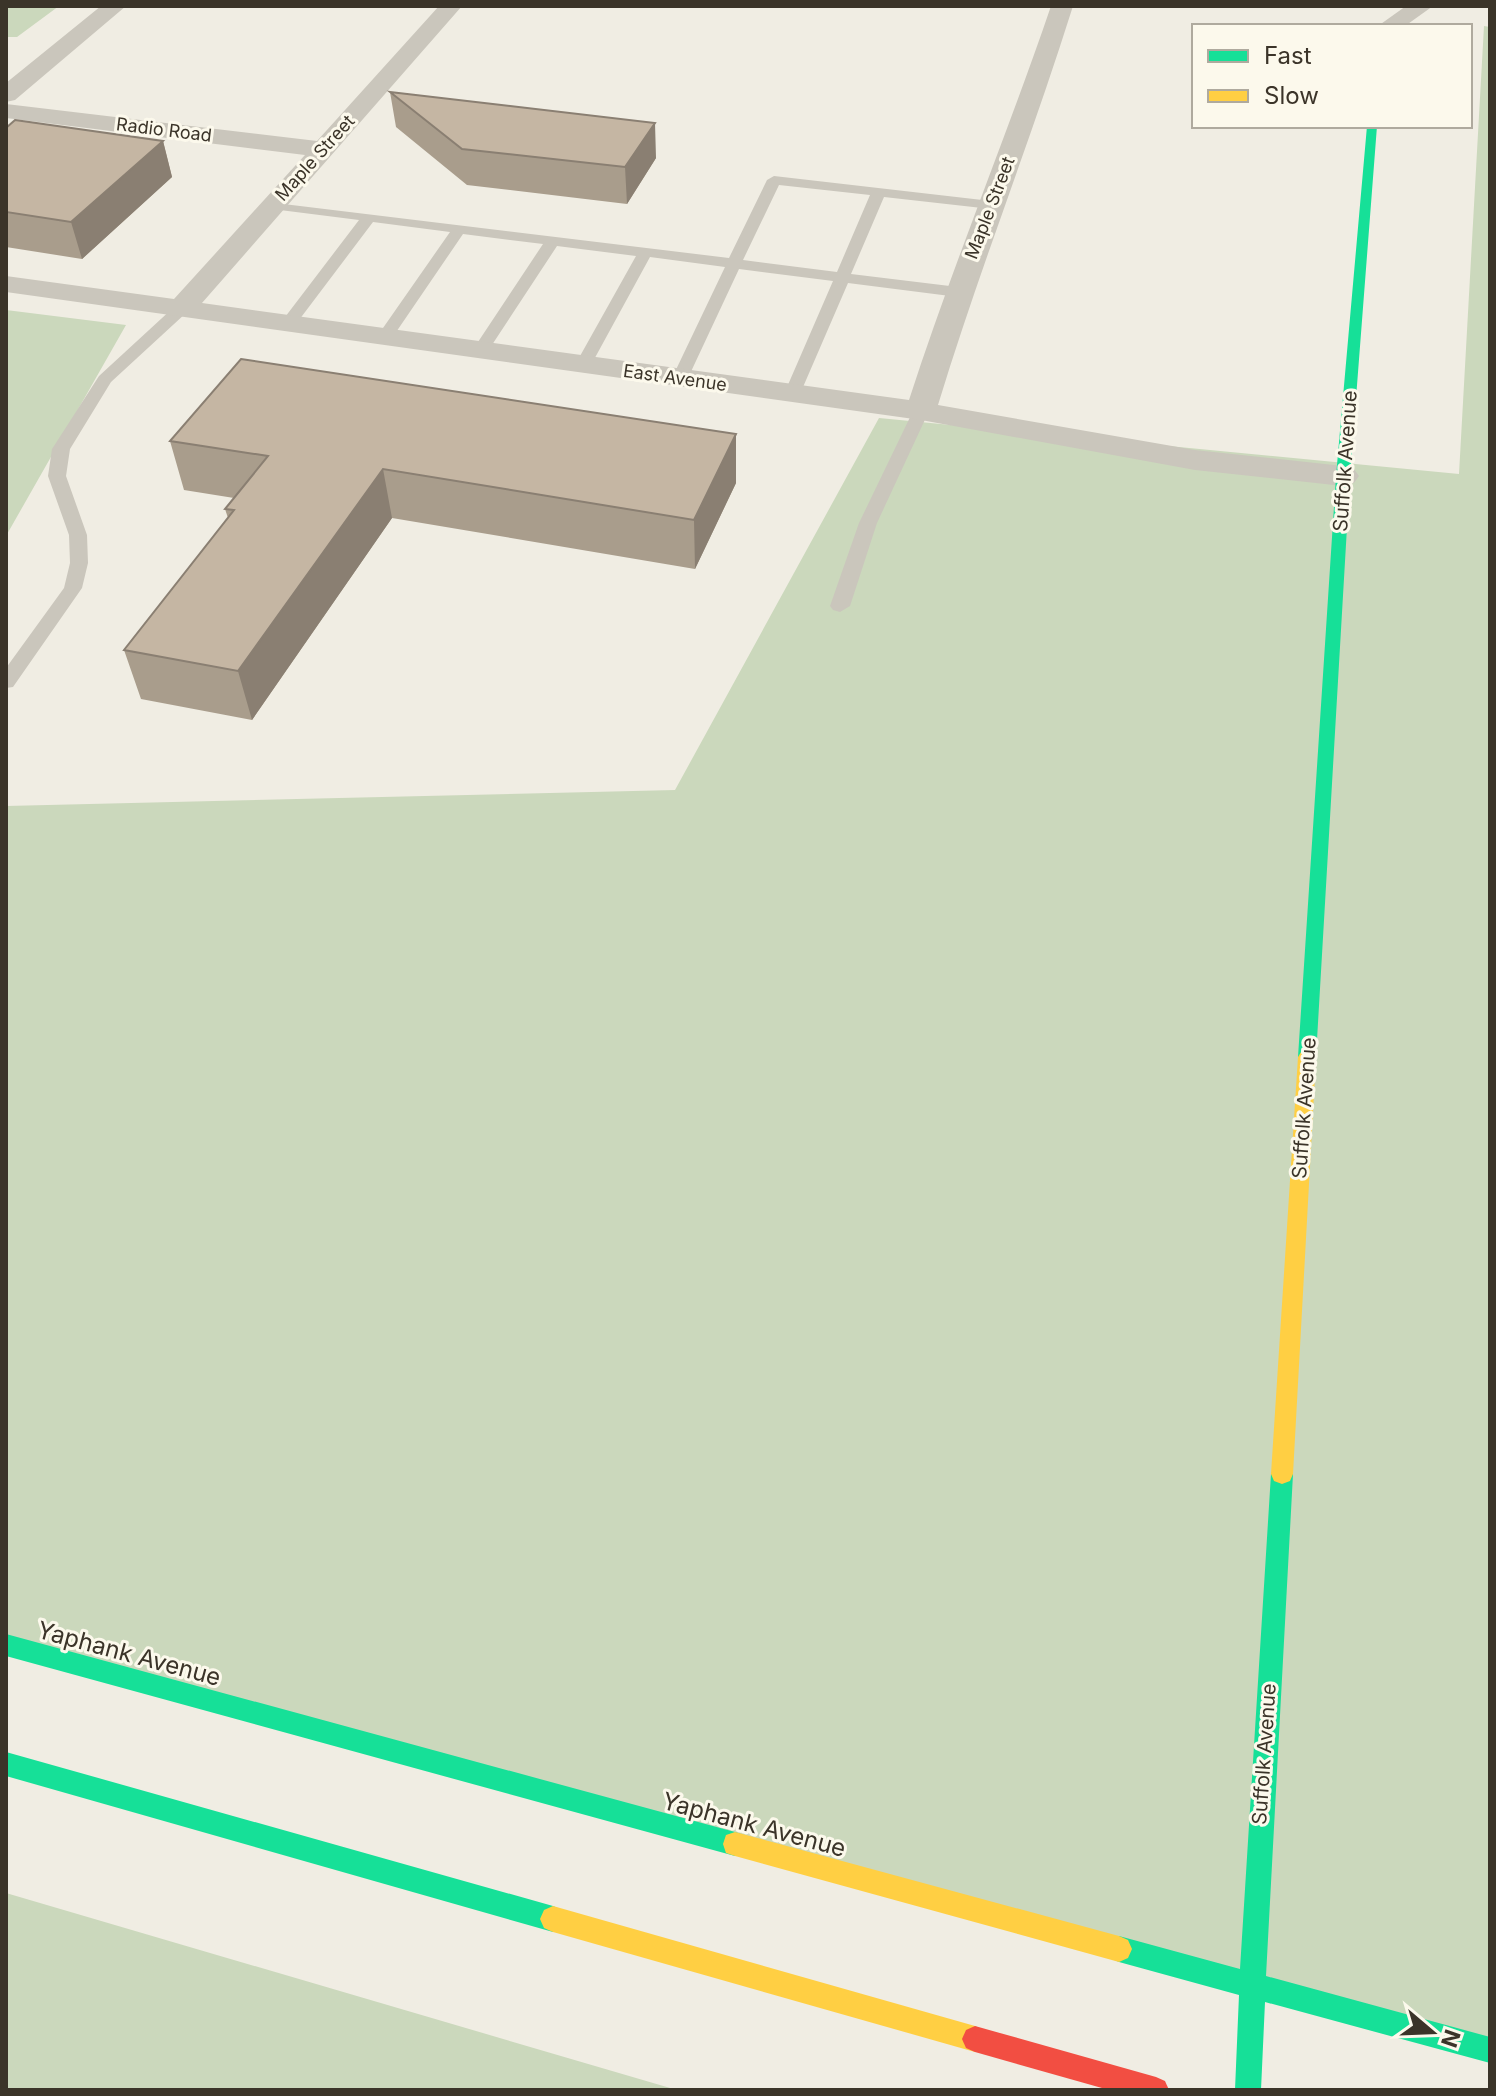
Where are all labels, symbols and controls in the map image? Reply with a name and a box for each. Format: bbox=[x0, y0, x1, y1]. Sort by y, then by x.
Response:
legend bbox=[1192, 24, 1472, 128]
text: Fast bbox=[1264, 41, 1312, 70]
text: Slow bbox=[1264, 81, 1319, 110]
street label: Maple Street bbox=[271, 110, 359, 205]
street label: Radio Road bbox=[115, 113, 213, 146]
street label: Maple Street bbox=[960, 154, 1019, 262]
street label: East Avenue bbox=[622, 360, 728, 395]
street label: Suffolk Avenue bbox=[1328, 389, 1362, 533]
street label: Suffolk Avenue bbox=[1287, 1036, 1321, 1180]
street label: Yaphank Avenue bbox=[34, 1615, 224, 1692]
street label: Suffolk Avenue bbox=[1247, 1682, 1281, 1826]
street label: Yaphank Avenue bbox=[659, 1786, 849, 1863]
north arrow bbox=[1392, 1992, 1472, 2072]
text: N bbox=[1436, 2026, 1466, 2051]

